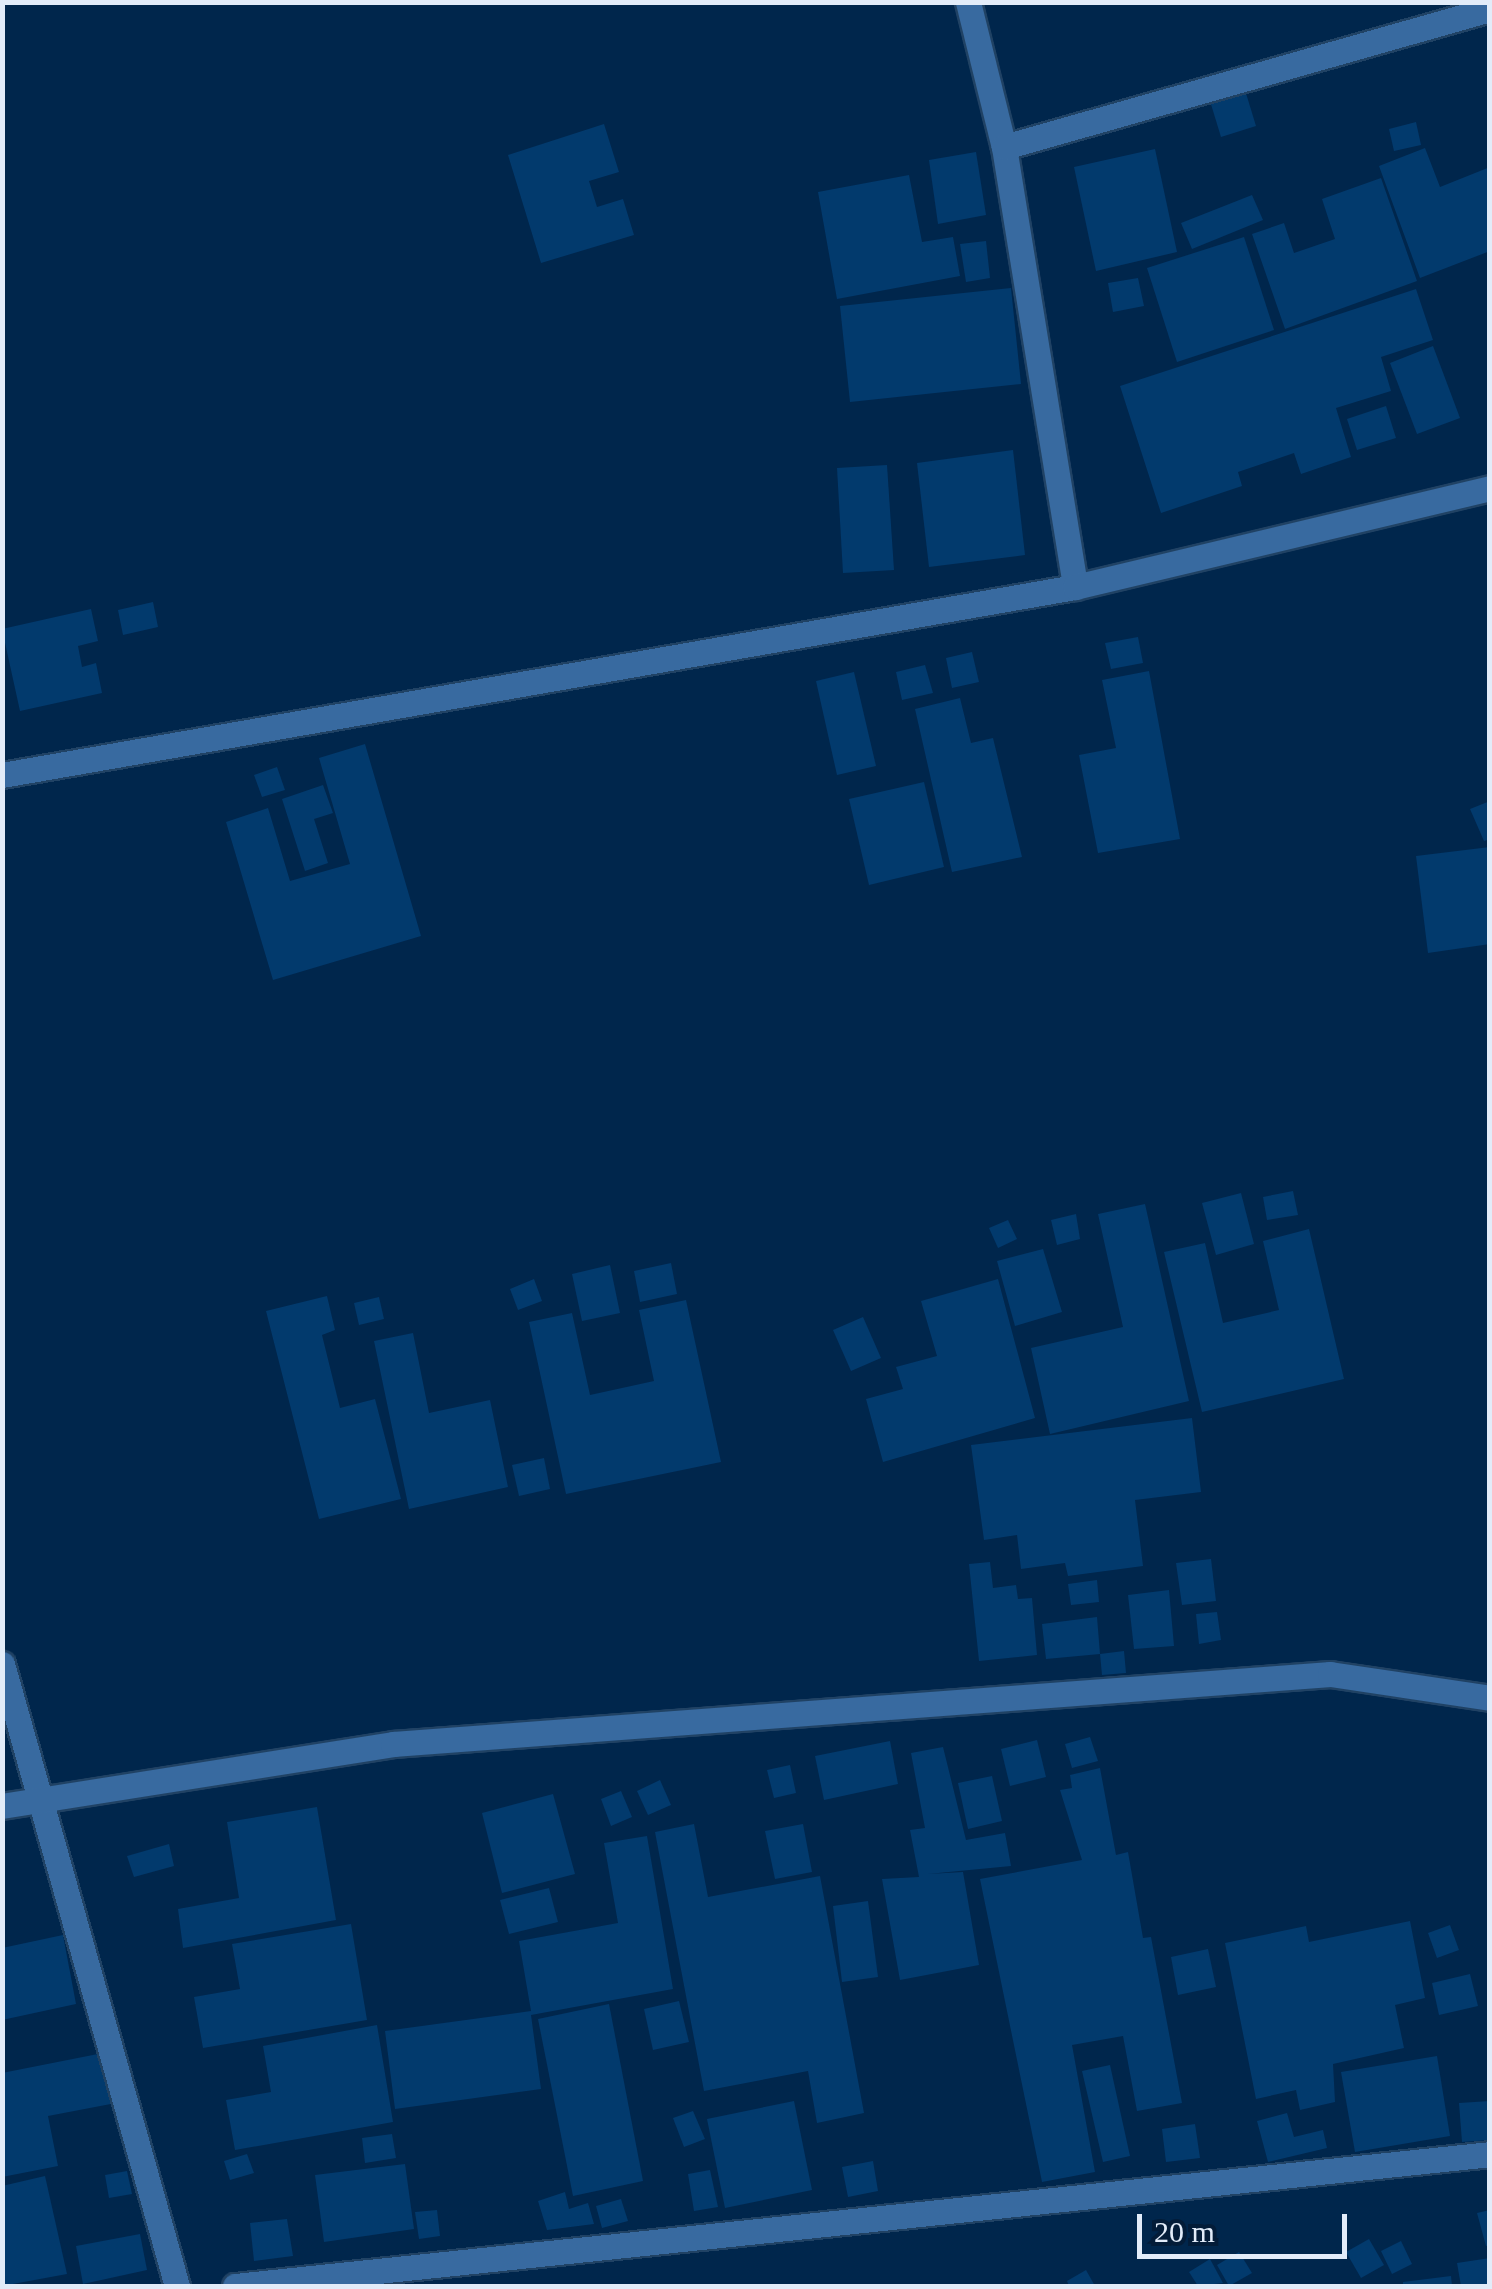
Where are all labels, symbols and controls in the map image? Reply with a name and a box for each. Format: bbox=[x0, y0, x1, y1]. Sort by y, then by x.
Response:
scale bar bbox=[1142, 2194, 1352, 2256]
text: 20 m bbox=[1154, 2215, 1215, 2248]

